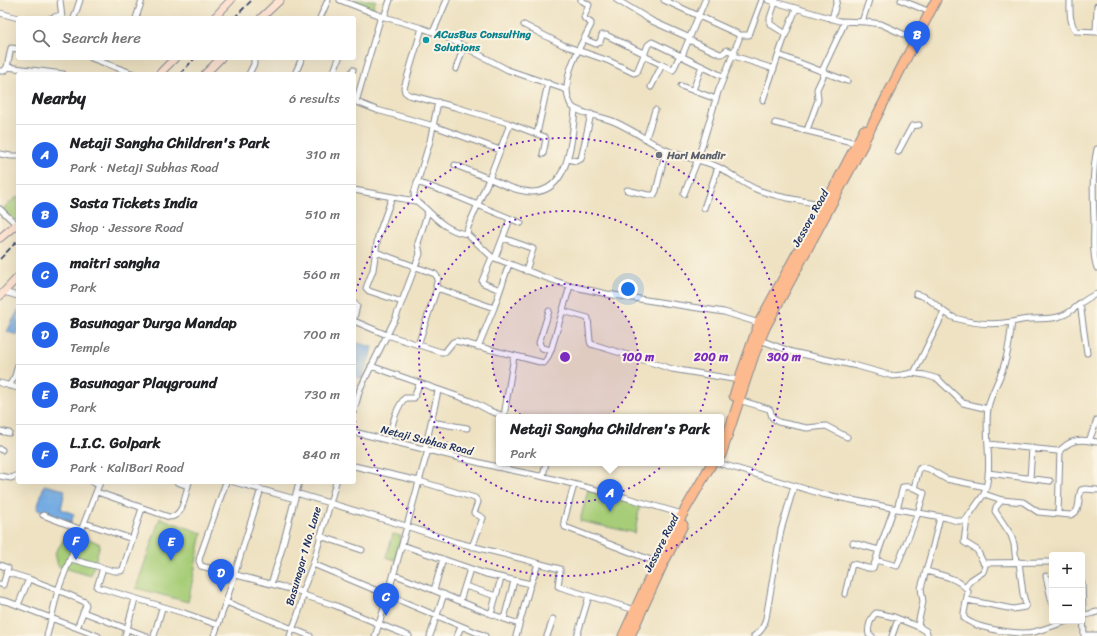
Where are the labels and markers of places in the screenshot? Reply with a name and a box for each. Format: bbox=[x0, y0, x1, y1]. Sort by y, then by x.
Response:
pin: B bbox=[904, 21, 930, 54]
place label: ACusBus Consulting Solutions bbox=[433, 25, 531, 57]
marker: ACusBus Consulting Solutions bbox=[421, 35, 431, 45]
place label: Hari Mandir bbox=[666, 146, 726, 165]
marker: Hari Mandir bbox=[654, 150, 664, 160]
centre of rings bbox=[558, 350, 572, 364]
pin: A bbox=[597, 479, 623, 512]
pin: F bbox=[63, 527, 89, 560]
pin: E bbox=[158, 528, 184, 561]
pin: D bbox=[208, 559, 234, 592]
pin: C bbox=[373, 583, 399, 616]

